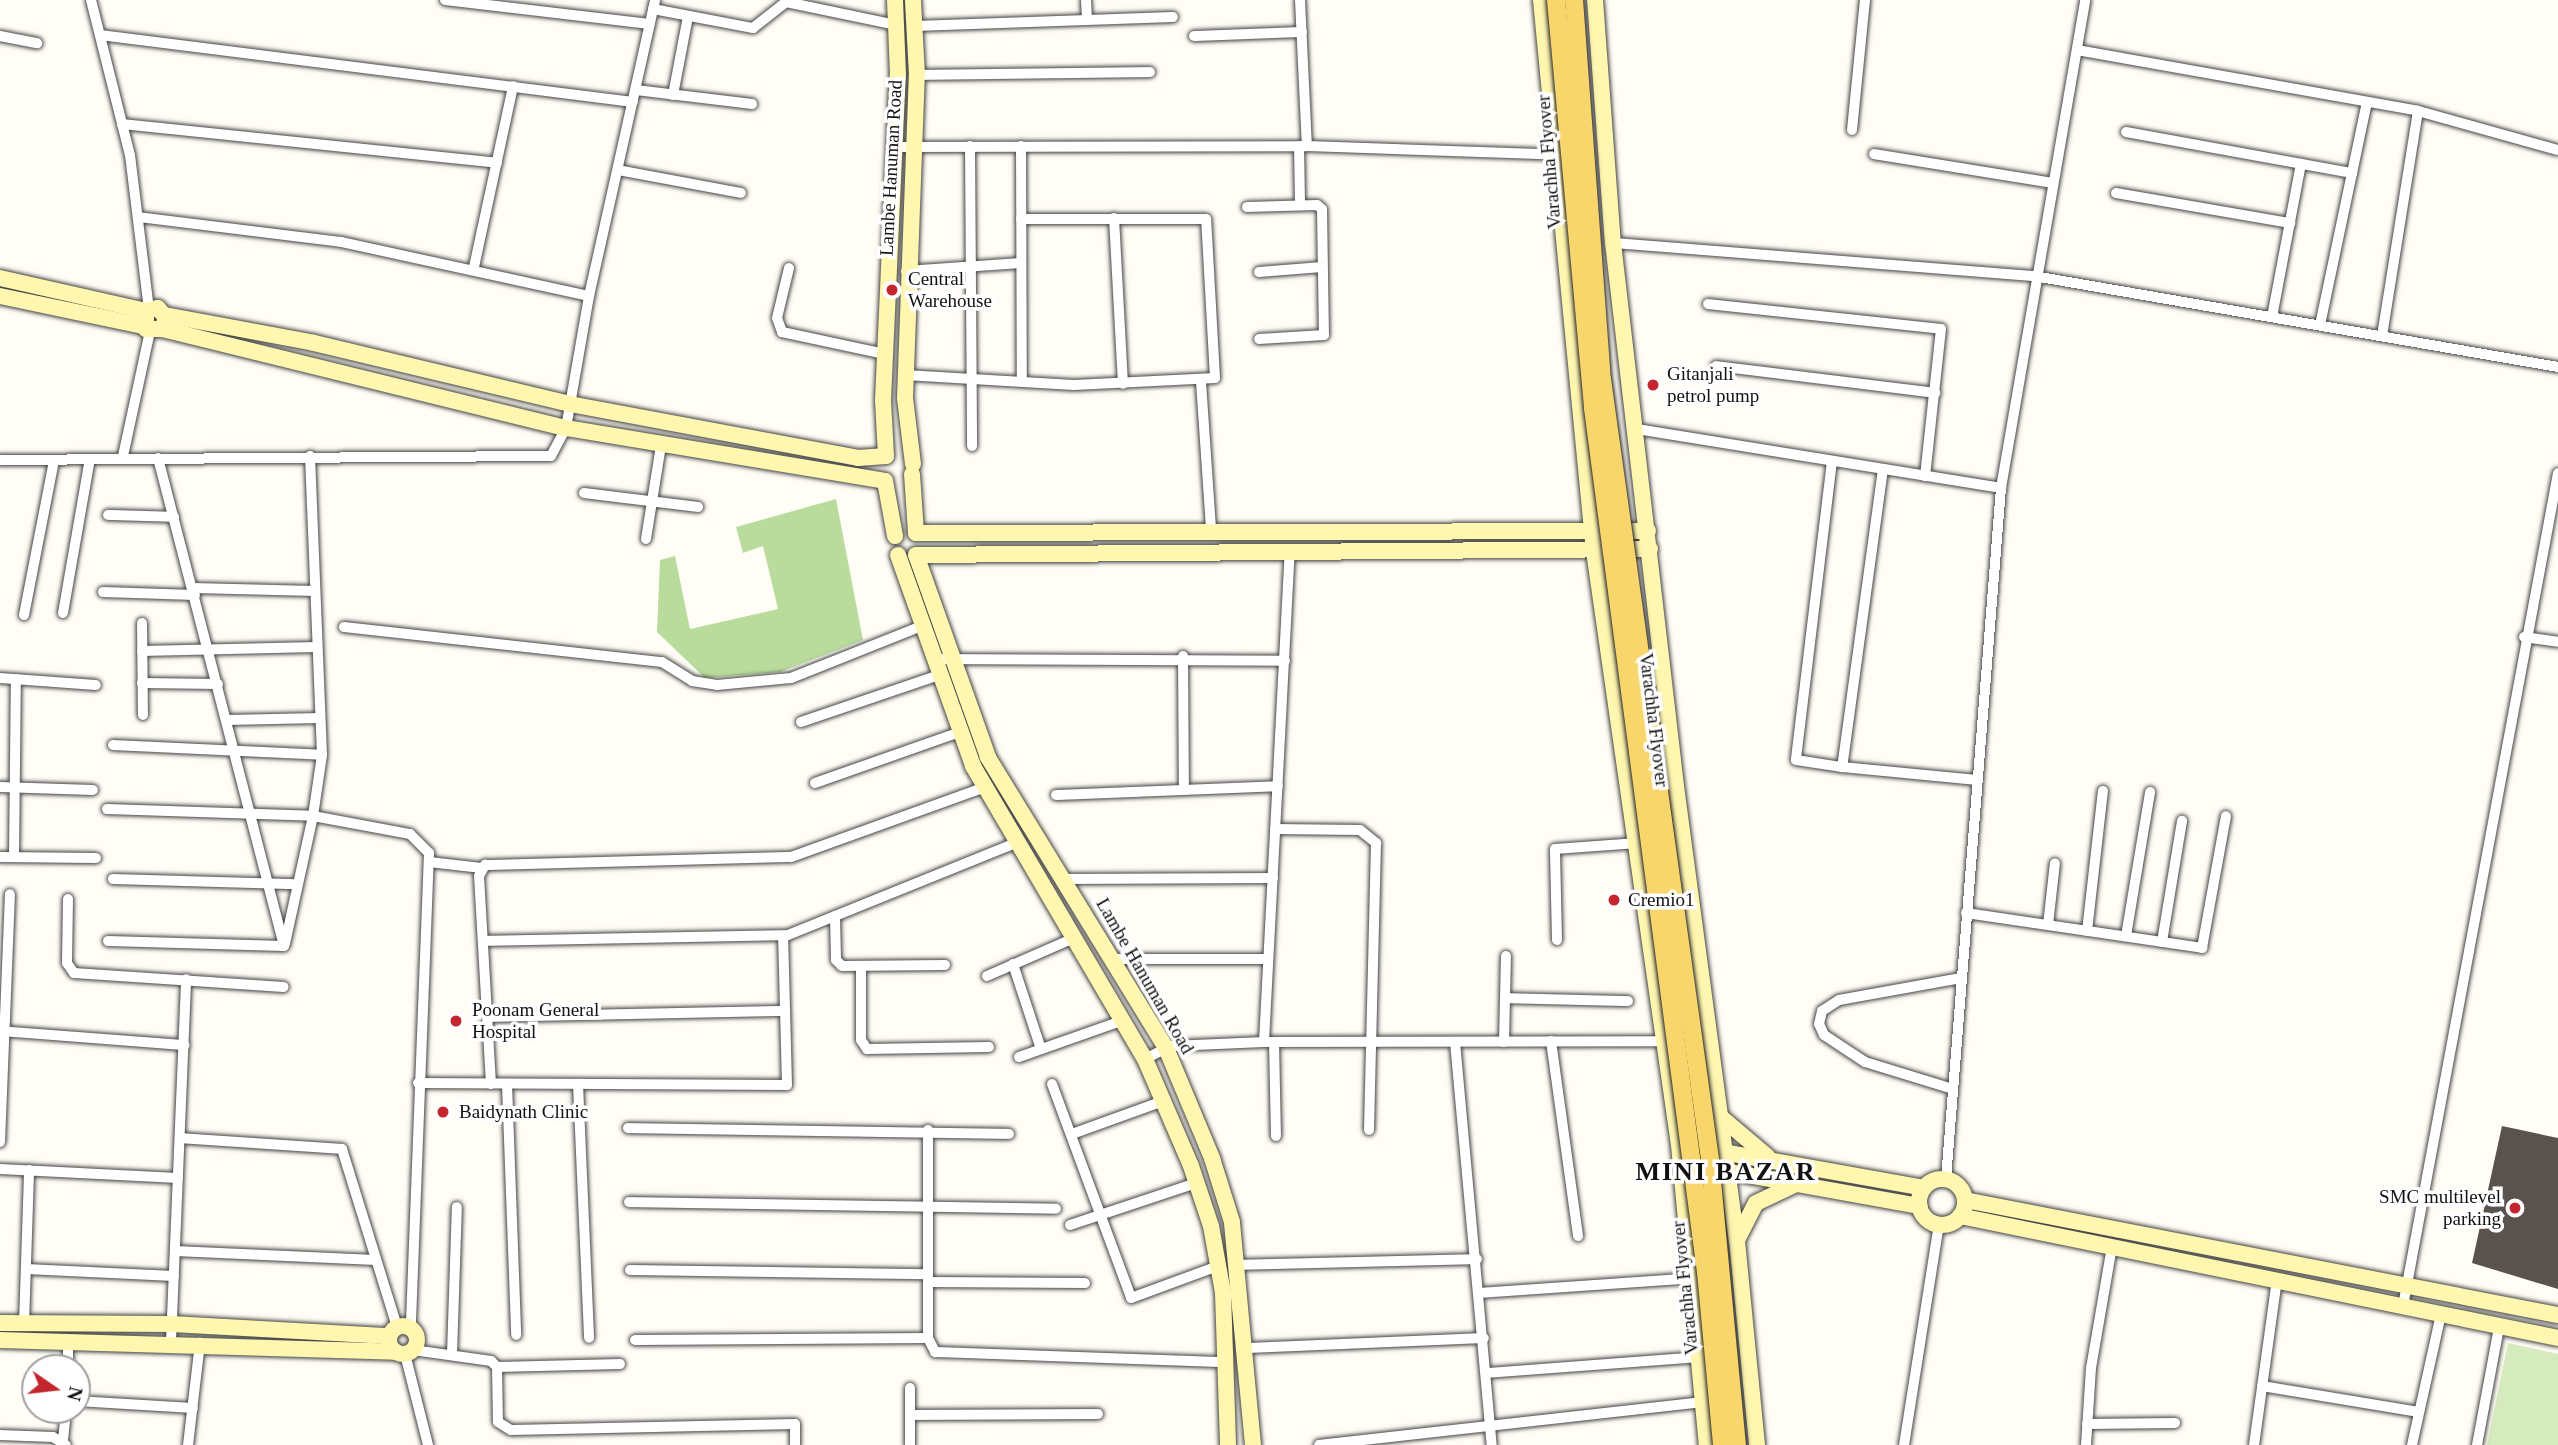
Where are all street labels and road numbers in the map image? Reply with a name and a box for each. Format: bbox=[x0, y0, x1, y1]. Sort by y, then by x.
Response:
street label: Lambe Hanuman Road bbox=[875, 79, 907, 257]
street label: Varachha Flyover bbox=[1532, 94, 1566, 230]
street label: Varachha Flyover bbox=[1634, 652, 1674, 788]
street label: Lambe Hanuman Road bbox=[1091, 894, 1199, 1058]
street label: Varachha Flyover bbox=[1667, 1220, 1703, 1356]

